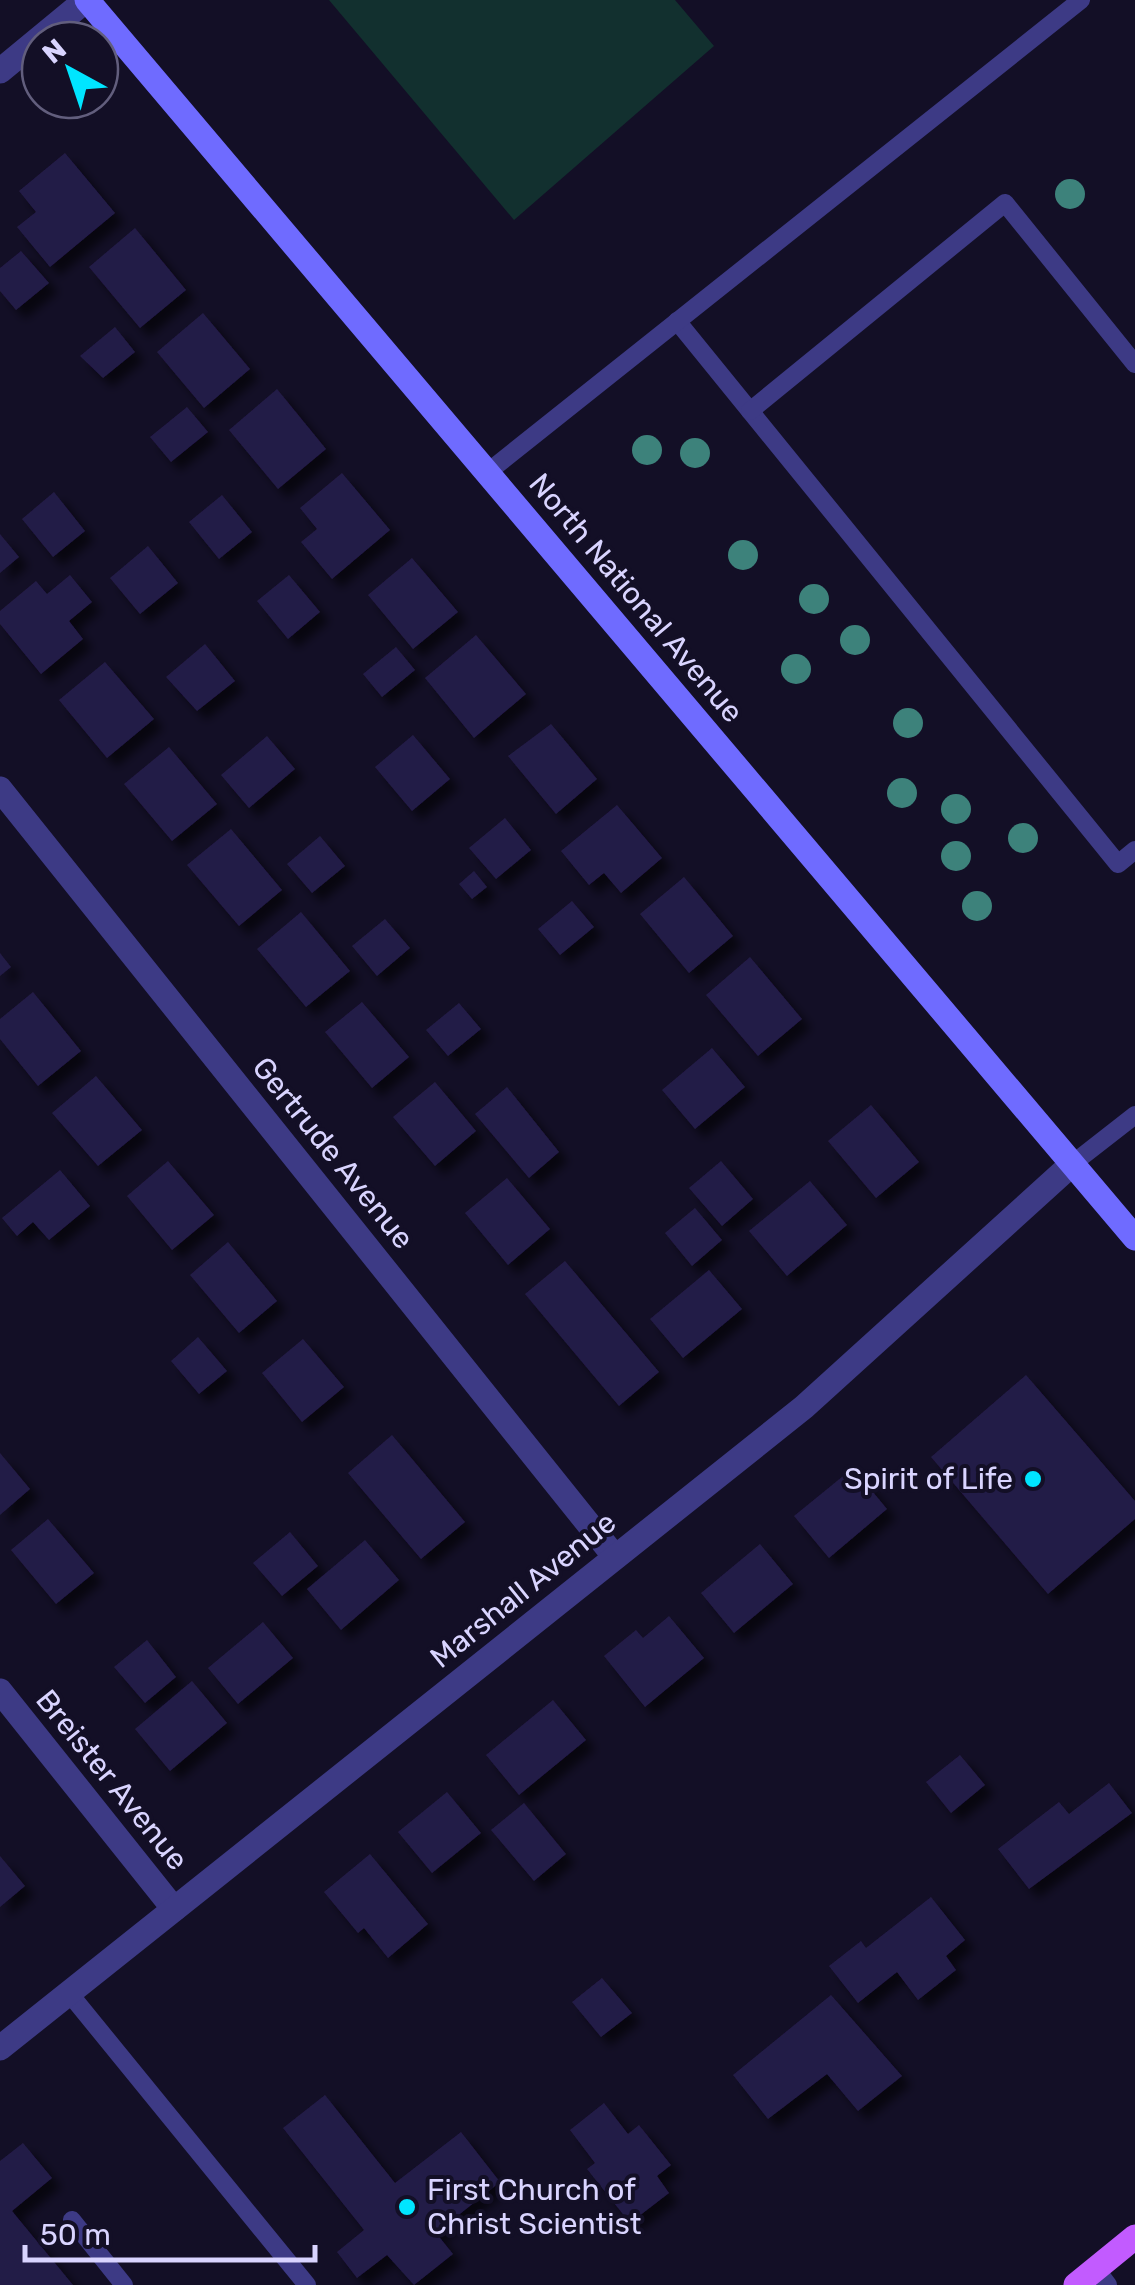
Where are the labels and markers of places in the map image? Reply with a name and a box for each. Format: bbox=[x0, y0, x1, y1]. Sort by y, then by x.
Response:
place label: Spirit of Life bbox=[844, 1461, 1013, 1497]
marker: Spirit of Life bbox=[1022, 1468, 1044, 1490]
place label: First Church of Christ Scientist bbox=[427, 2172, 642, 2242]
marker: First Church of Christ Scientist bbox=[396, 2196, 418, 2218]

